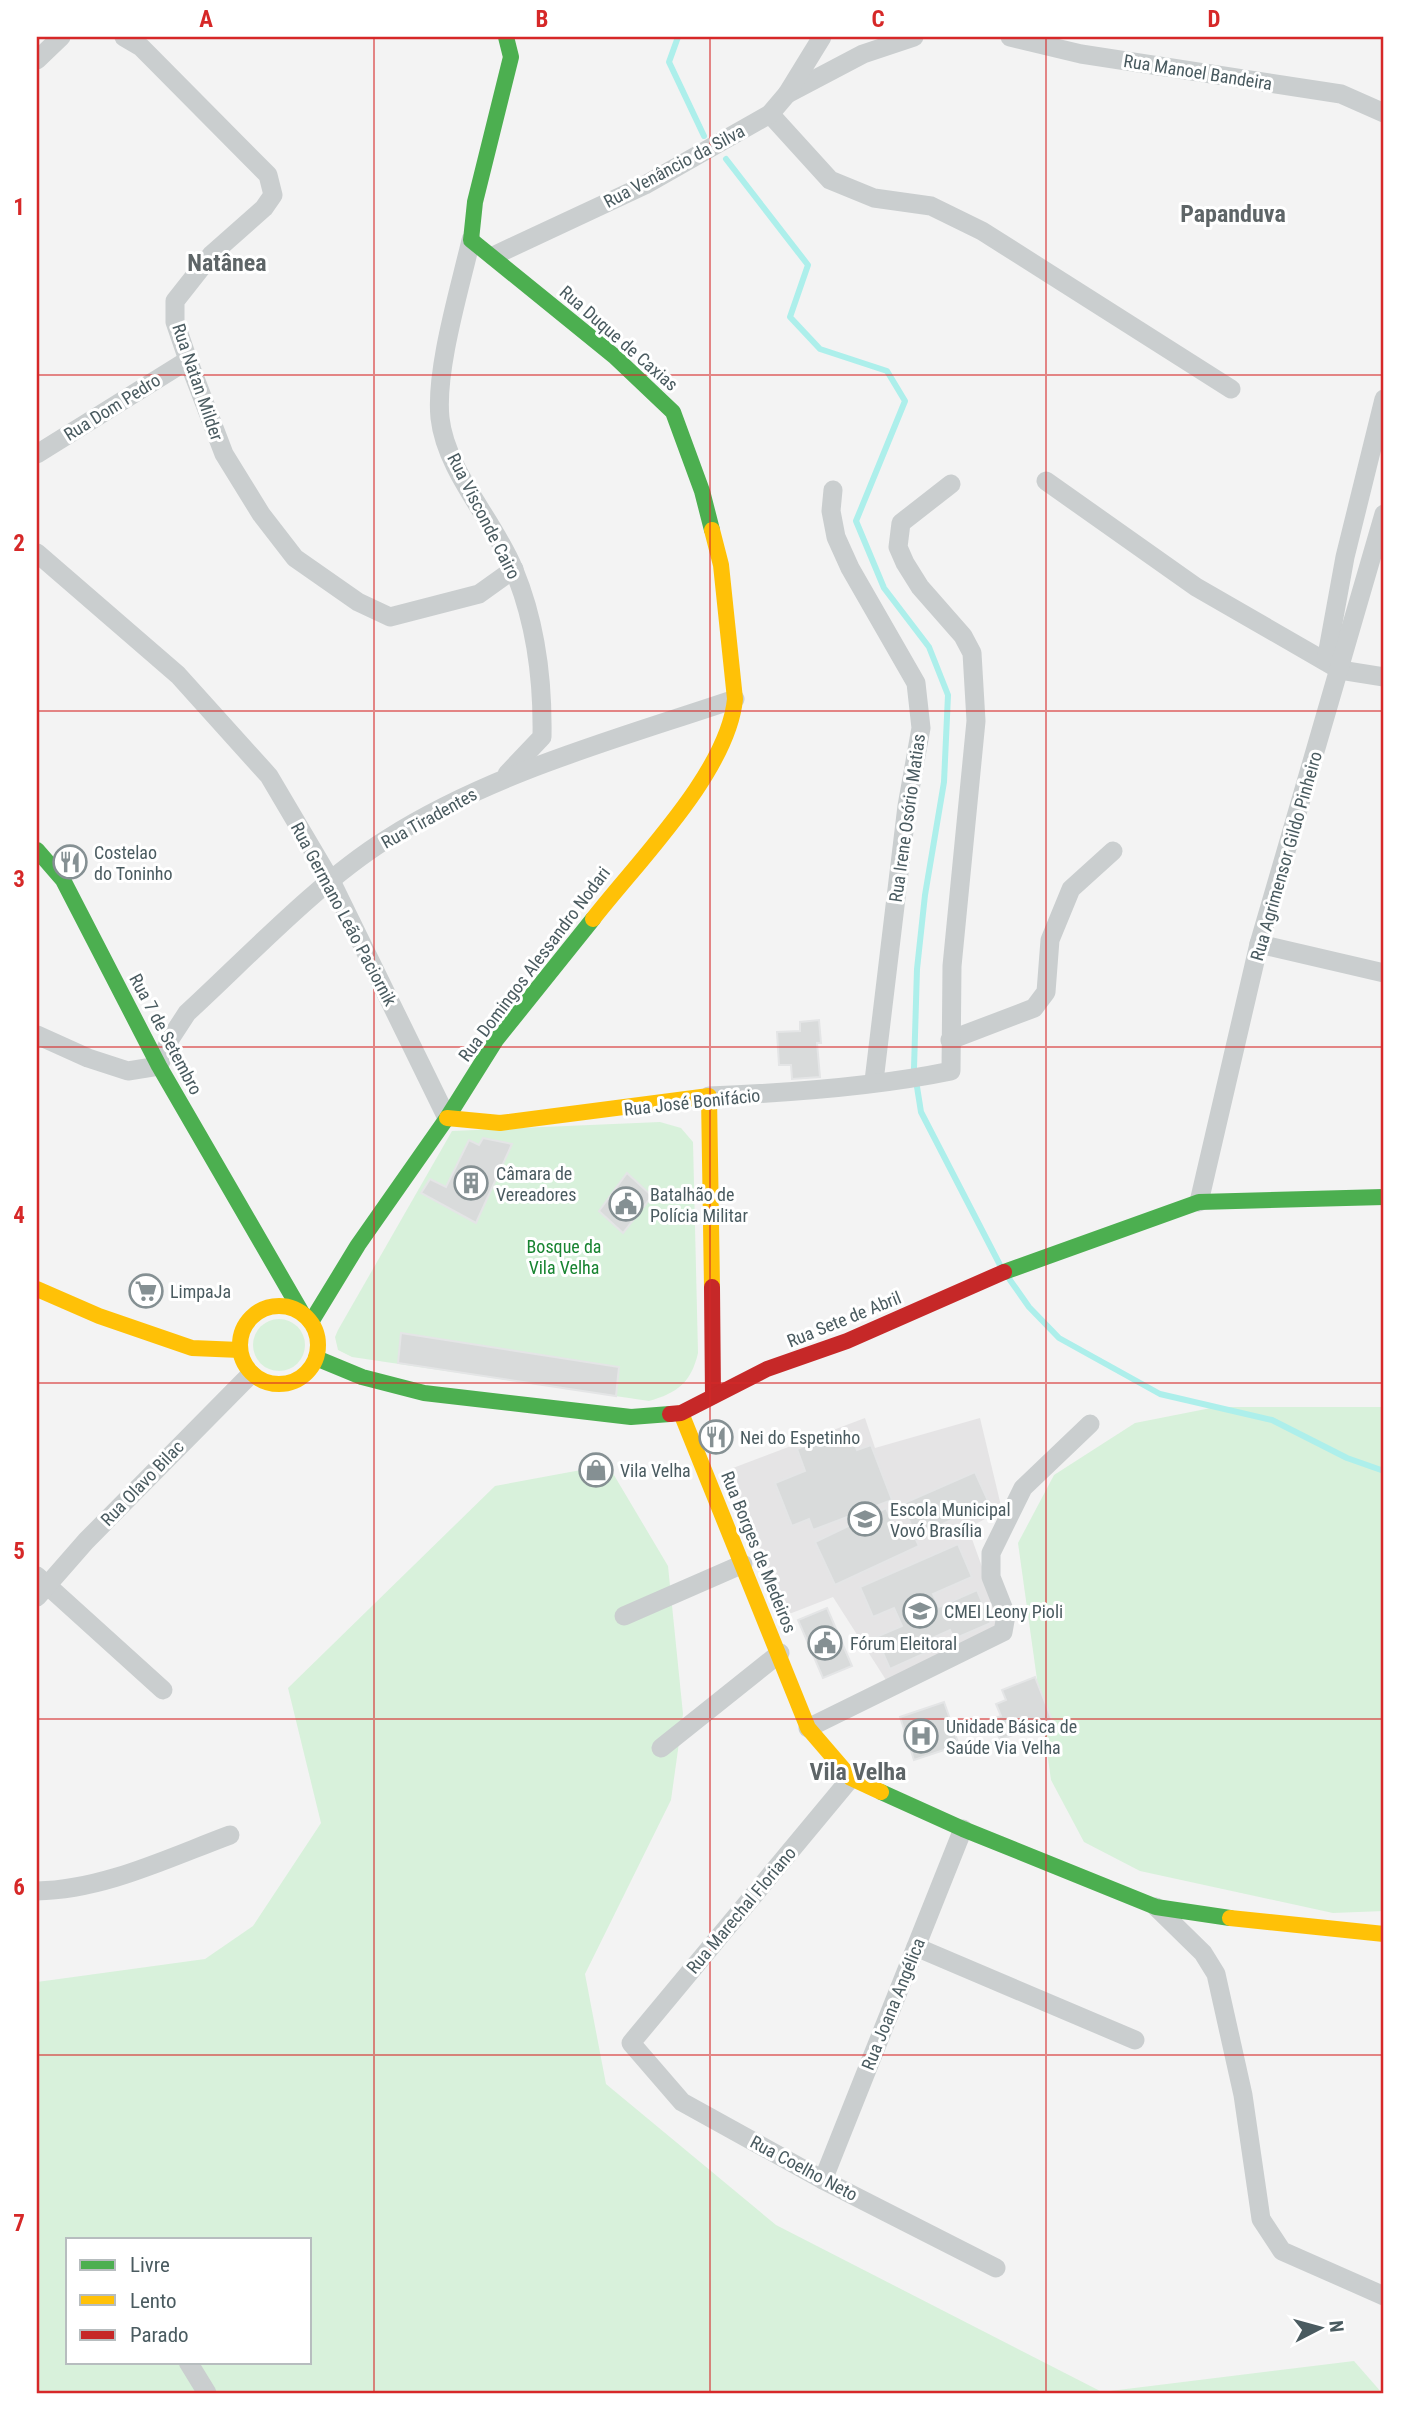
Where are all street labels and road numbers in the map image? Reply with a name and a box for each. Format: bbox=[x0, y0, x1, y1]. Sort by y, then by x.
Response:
street label: Rua Manoel Bandeira bbox=[1122, 50, 1274, 94]
street label: Rua Venâncio da Silva bbox=[600, 120, 748, 212]
street label: Rua Duque de Caxias bbox=[556, 281, 682, 395]
street label: Rua Natan Milder bbox=[168, 321, 228, 444]
street label: Rua Dom Pedro bbox=[60, 369, 164, 445]
street label: Rua Visconde Cairo bbox=[443, 450, 525, 582]
street label: Rua Irene Osório Matias bbox=[885, 732, 929, 904]
street label: Rua Agrimensor Gildo Pinheiro bbox=[1246, 749, 1326, 963]
street label: Rua Tiradentes bbox=[378, 783, 480, 853]
street label: Rua Germano Leão Paciornik bbox=[287, 819, 401, 1009]
street label: Rua Domingos Alessandro Nodari bbox=[454, 862, 614, 1066]
street label: Rua 7 de Setembro bbox=[125, 970, 207, 1098]
street label: Rua José Bonifácio bbox=[623, 1084, 761, 1120]
street label: Rua Sete de Abril bbox=[784, 1287, 904, 1351]
street label: Rua Olavo Bilac bbox=[96, 1436, 188, 1530]
street label: Rua Borges de Medeiros bbox=[717, 1468, 801, 1636]
street label: Rua Marechal Floriano bbox=[682, 1842, 800, 1978]
street label: Rua Joana Angélica bbox=[857, 1935, 929, 2073]
street label: Rua Coelho Neto bbox=[747, 2131, 861, 2205]

